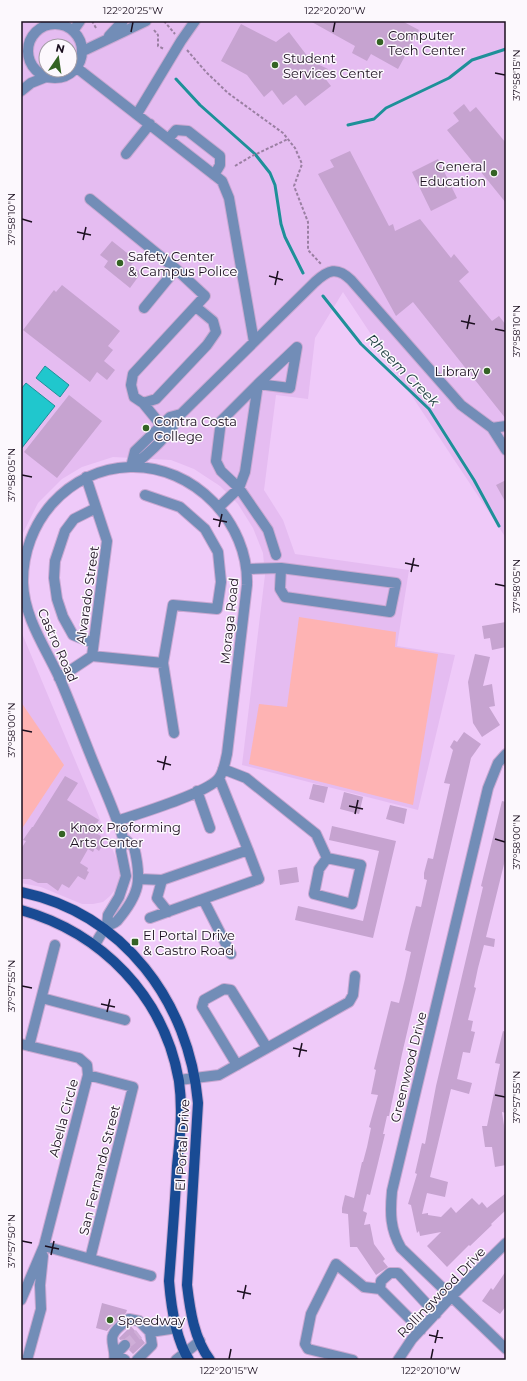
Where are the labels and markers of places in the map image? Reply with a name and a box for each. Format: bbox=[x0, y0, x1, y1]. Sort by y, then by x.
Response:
place label: Computer Tech Center bbox=[388, 27, 466, 58]
marker: Computer Tech Center bbox=[375, 37, 385, 47]
place label: Student Services Center bbox=[283, 50, 383, 81]
marker: Student Services Center bbox=[270, 60, 280, 70]
place label: General Education bbox=[419, 158, 486, 189]
marker: General Education bbox=[489, 168, 499, 178]
place label: Safety Center & Campus Police bbox=[128, 248, 237, 279]
marker: Safety Center & Campus Police bbox=[115, 258, 125, 268]
place label: Library bbox=[435, 363, 480, 379]
marker: Library bbox=[482, 366, 492, 376]
place label: Contra Costa College bbox=[154, 413, 237, 444]
marker: Contra Costa College bbox=[141, 423, 151, 433]
place label: Knox Proforming Arts Center bbox=[70, 819, 181, 850]
marker: Knox Proforming Arts Center bbox=[57, 829, 67, 839]
place label: El Portal Drive & Castro Road bbox=[143, 927, 235, 958]
marker: El Portal Drive & Castro Road bbox=[130, 937, 140, 947]
place label: Speedway bbox=[118, 1312, 186, 1328]
marker: Speedway bbox=[105, 1315, 115, 1325]

